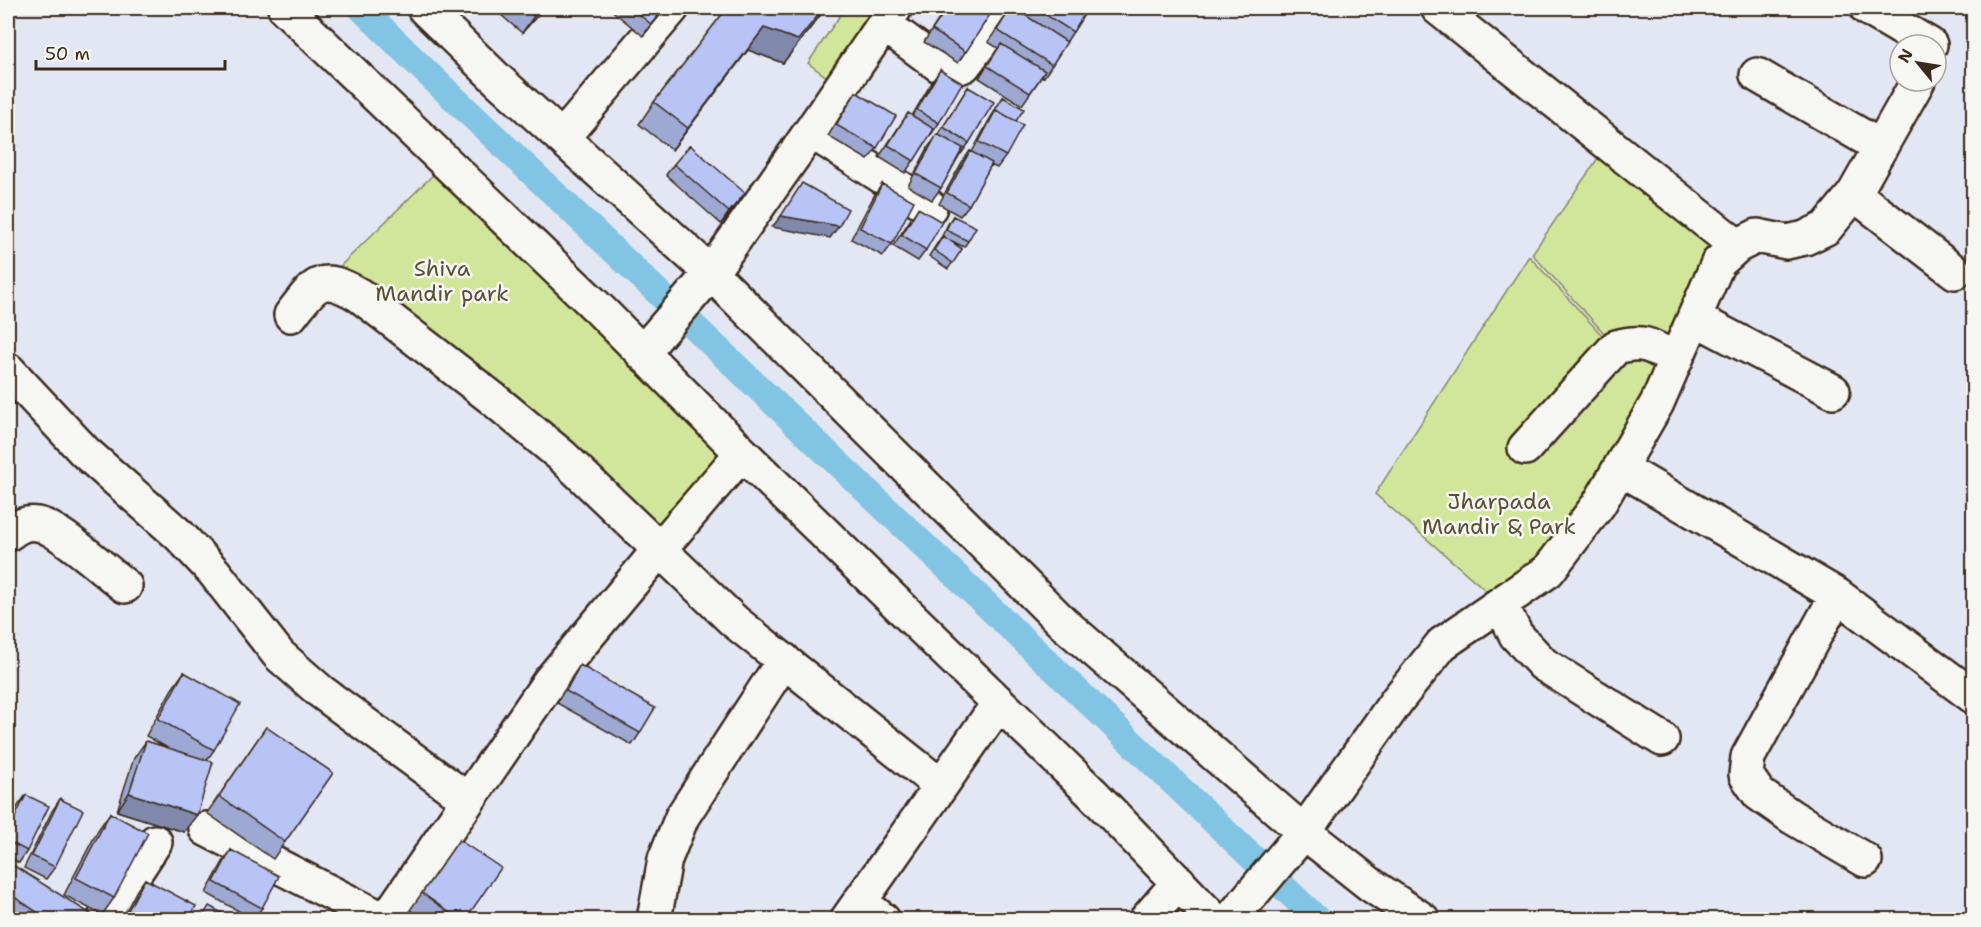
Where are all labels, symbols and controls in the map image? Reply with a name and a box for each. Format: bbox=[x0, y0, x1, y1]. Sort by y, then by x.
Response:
scale bar bbox=[36, 33, 225, 71]
north arrow bbox=[1888, 33, 1948, 93]
text: 50 m bbox=[45, 42, 90, 66]
text: N bbox=[1893, 45, 1918, 66]
park label: Shiva Mandir park bbox=[375, 254, 509, 308]
park label: Jharpada Mandir & Park bbox=[1422, 487, 1576, 541]

